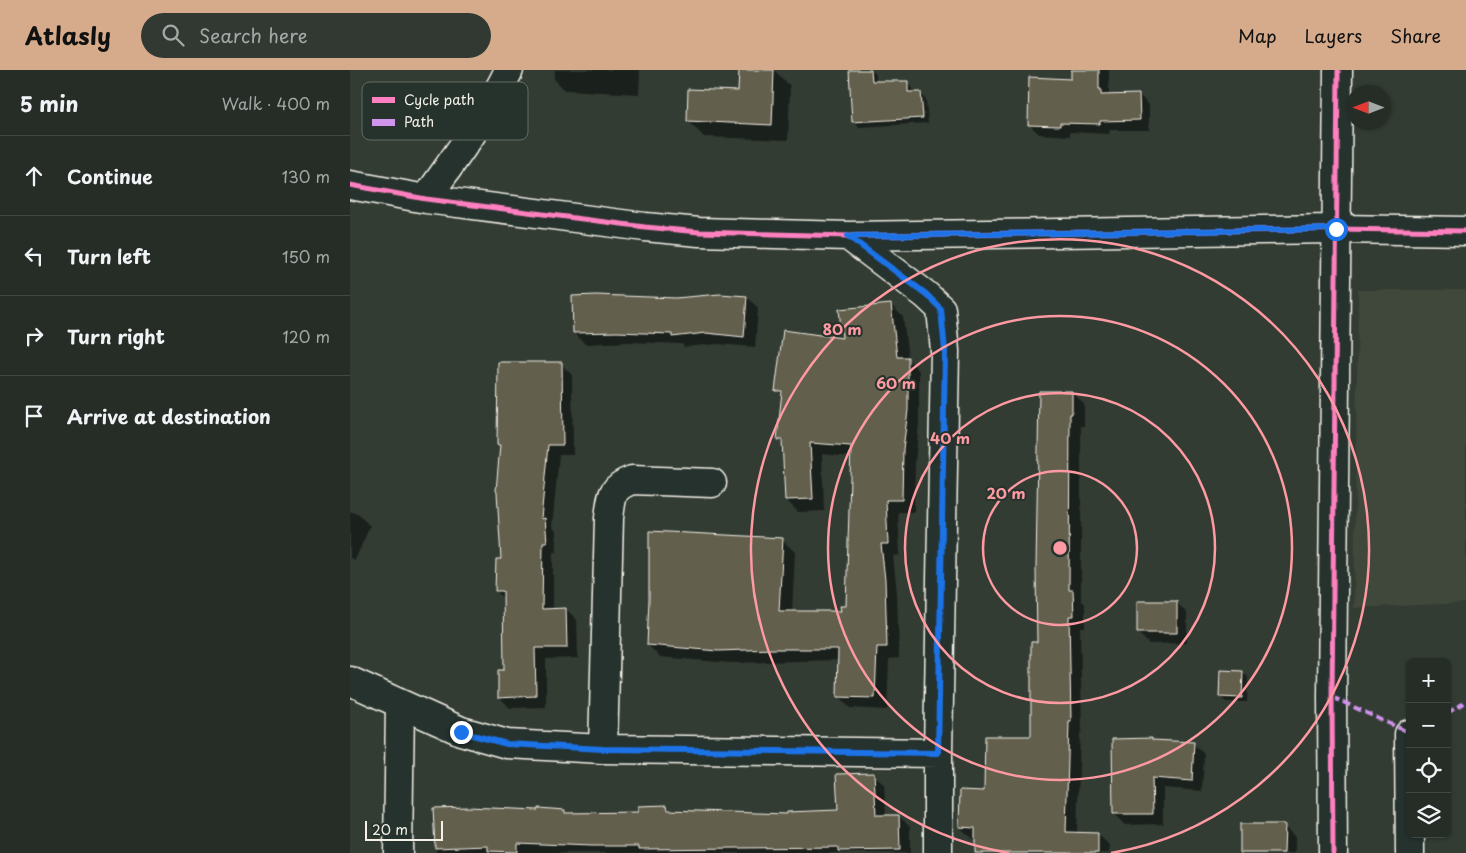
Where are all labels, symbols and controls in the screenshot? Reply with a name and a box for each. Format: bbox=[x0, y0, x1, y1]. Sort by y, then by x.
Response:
search box bbox=[141, 13, 491, 58]
text: Atlasly bbox=[25, 17, 111, 53]
icon: search bbox=[159, 21, 187, 49]
text: Search here bbox=[199, 21, 308, 49]
text: Map bbox=[1238, 22, 1277, 49]
text: Layers bbox=[1305, 22, 1362, 49]
text: Share bbox=[1390, 22, 1441, 49]
legend bbox=[362, 82, 528, 140]
north arrow bbox=[1346, 85, 1391, 130]
text: 5 min bbox=[20, 87, 78, 119]
text: Cycle path bbox=[404, 89, 475, 110]
text: Walk · 400 m bbox=[222, 91, 330, 115]
text: Path bbox=[404, 111, 434, 132]
icon: ahead bbox=[20, 162, 48, 190]
text: Continue bbox=[67, 162, 153, 190]
text: 130 m bbox=[282, 164, 330, 188]
route start bbox=[1325, 218, 1348, 241]
icon: left bbox=[20, 242, 48, 270]
text: Turn left bbox=[67, 242, 151, 270]
text: 150 m bbox=[282, 244, 330, 268]
text: 80 m bbox=[822, 317, 862, 340]
icon: right bbox=[20, 322, 48, 350]
text: Turn right bbox=[67, 322, 165, 350]
text: 120 m bbox=[283, 324, 330, 348]
text: 60 m bbox=[876, 371, 916, 394]
icon: arrive bbox=[20, 402, 48, 430]
text: Arrive at destination bbox=[67, 402, 271, 430]
text: 40 m bbox=[930, 426, 970, 449]
text: 20 m bbox=[987, 481, 1025, 504]
centre of rings bbox=[1051, 539, 1069, 557]
map controls bbox=[1406, 658, 1451, 838]
button: + bbox=[1406, 658, 1451, 703]
button: − bbox=[1406, 703, 1451, 748]
route end bbox=[450, 721, 473, 744]
button: locate bbox=[1406, 748, 1451, 793]
button: layers bbox=[1406, 793, 1451, 838]
scale bar bbox=[365, 818, 442, 841]
text: 20 m bbox=[372, 819, 408, 840]

